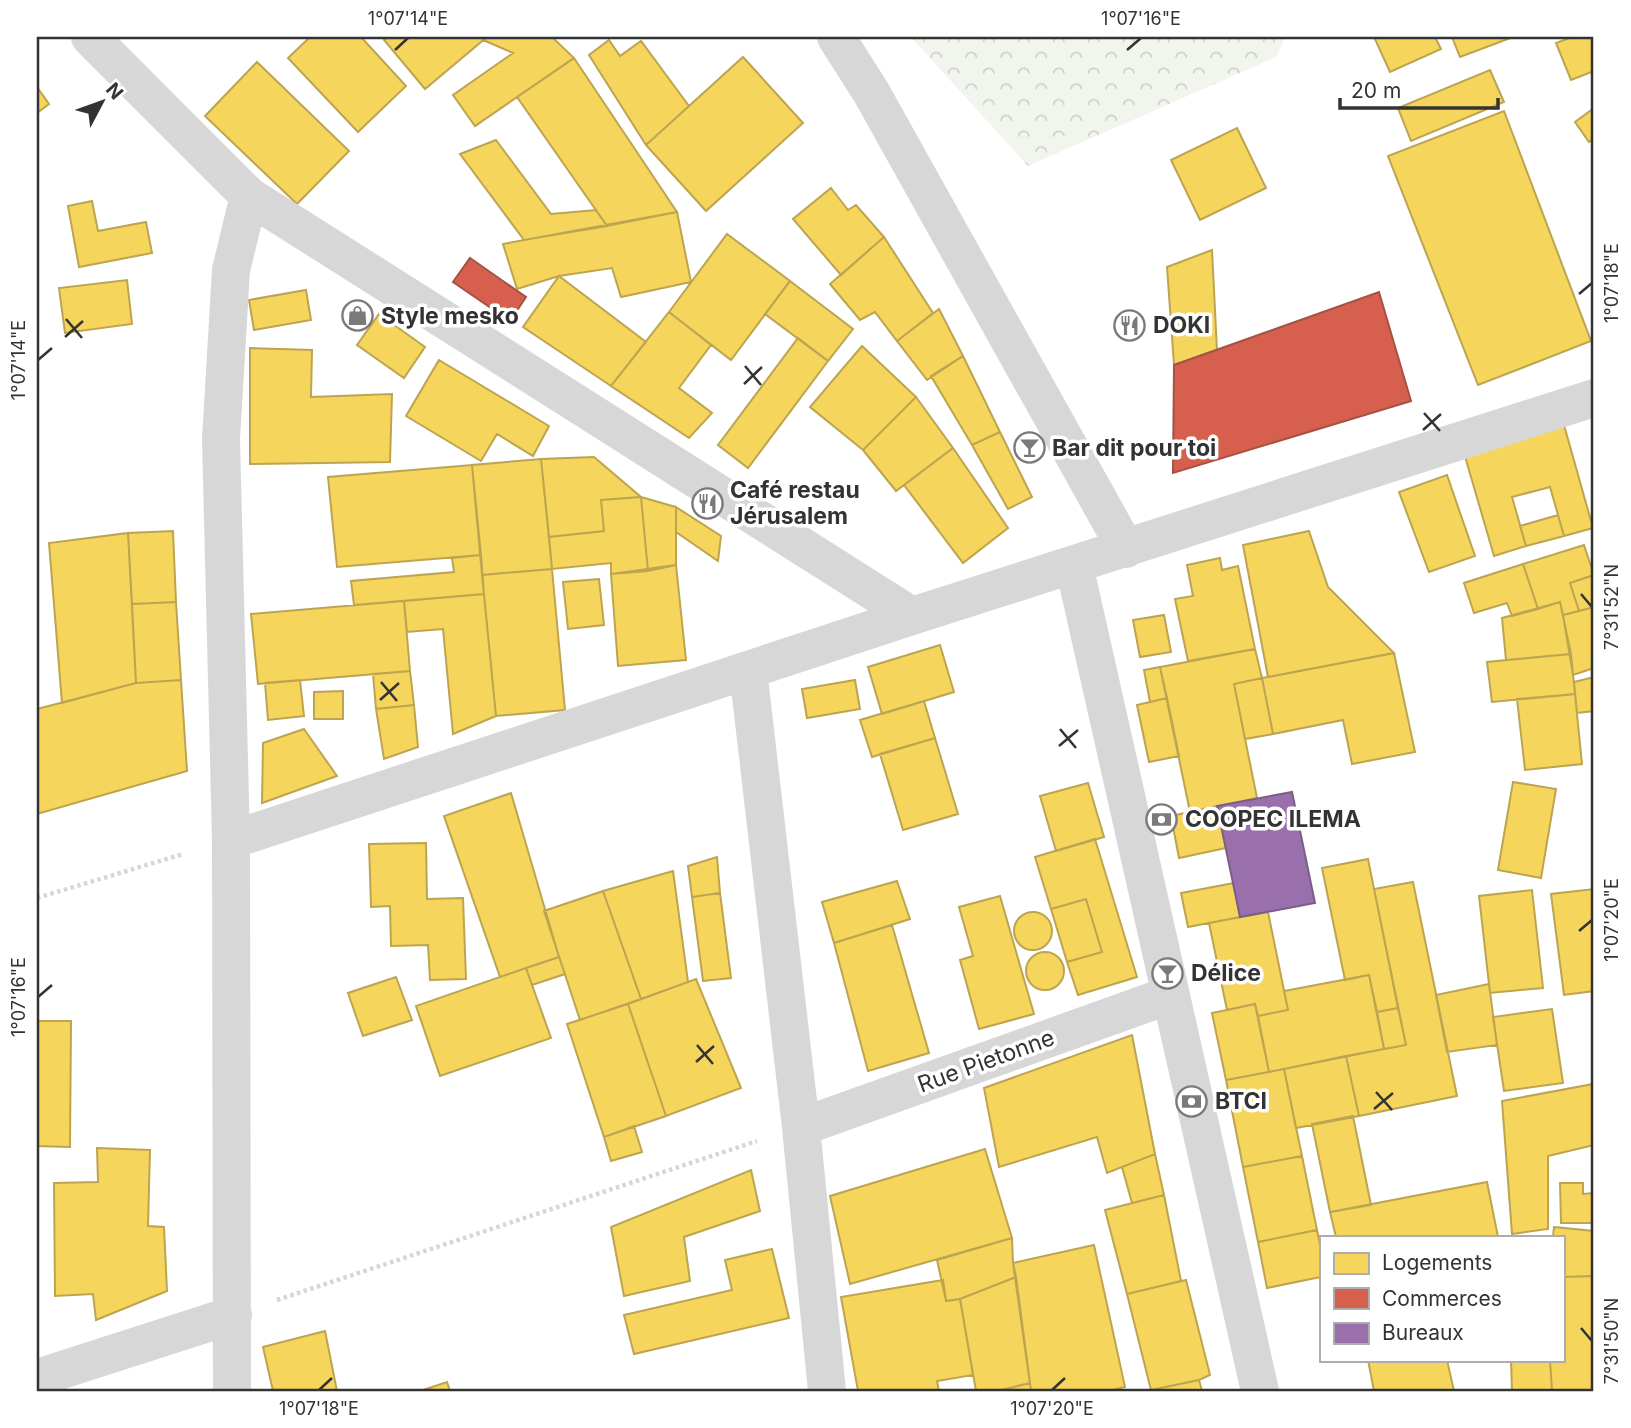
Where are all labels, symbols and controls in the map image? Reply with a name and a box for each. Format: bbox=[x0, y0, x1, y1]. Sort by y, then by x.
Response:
text: 1°07'14"E bbox=[368, 8, 448, 29]
text: 1°07'16"E bbox=[1101, 8, 1181, 29]
north arrow bbox=[66, 66, 136, 136]
scale bar bbox=[1340, 66, 1498, 110]
text: N bbox=[101, 78, 128, 104]
text: 20 m bbox=[1351, 78, 1401, 103]
text: 1°07'18"E bbox=[1601, 243, 1622, 323]
shop icon: Style mesko bbox=[341, 299, 375, 333]
place label: Style mesko bbox=[381, 302, 519, 330]
restaurant icon: DOKI bbox=[1113, 308, 1147, 342]
place label: DOKI bbox=[1153, 311, 1210, 339]
text: 1°07'14"E bbox=[8, 320, 29, 400]
bar icon: Bar dit pour toi bbox=[1012, 431, 1046, 465]
place label: Bar dit pour toi bbox=[1052, 434, 1216, 462]
place label: Café restau Jérusalem bbox=[730, 476, 860, 530]
restaurant icon: Café restau Jérusalem bbox=[690, 486, 724, 520]
text: 7°31'52"N bbox=[1601, 564, 1622, 650]
bank icon: COOPEC ILEMA bbox=[1145, 802, 1179, 836]
place label: COOPEC ILEMA bbox=[1185, 805, 1361, 833]
text: 1°07'20"E bbox=[1601, 878, 1622, 962]
bar icon: Délice bbox=[1151, 956, 1185, 990]
text: 1°07'16"E bbox=[8, 957, 29, 1037]
place label: Délice bbox=[1191, 959, 1261, 987]
street label: Rue Pietonne bbox=[914, 1023, 1058, 1099]
bank icon: BTCI bbox=[1175, 1084, 1209, 1118]
place label: BTCI bbox=[1215, 1087, 1267, 1115]
legend bbox=[1320, 1236, 1564, 1362]
text: Logements bbox=[1382, 1250, 1492, 1275]
text: Commerces bbox=[1382, 1286, 1502, 1311]
text: 7°31'50"N bbox=[1601, 1298, 1622, 1384]
text: Bureaux bbox=[1382, 1320, 1464, 1345]
text: 1°07'18"E bbox=[279, 1398, 359, 1419]
text: 1°07'20"E bbox=[1010, 1398, 1094, 1419]

